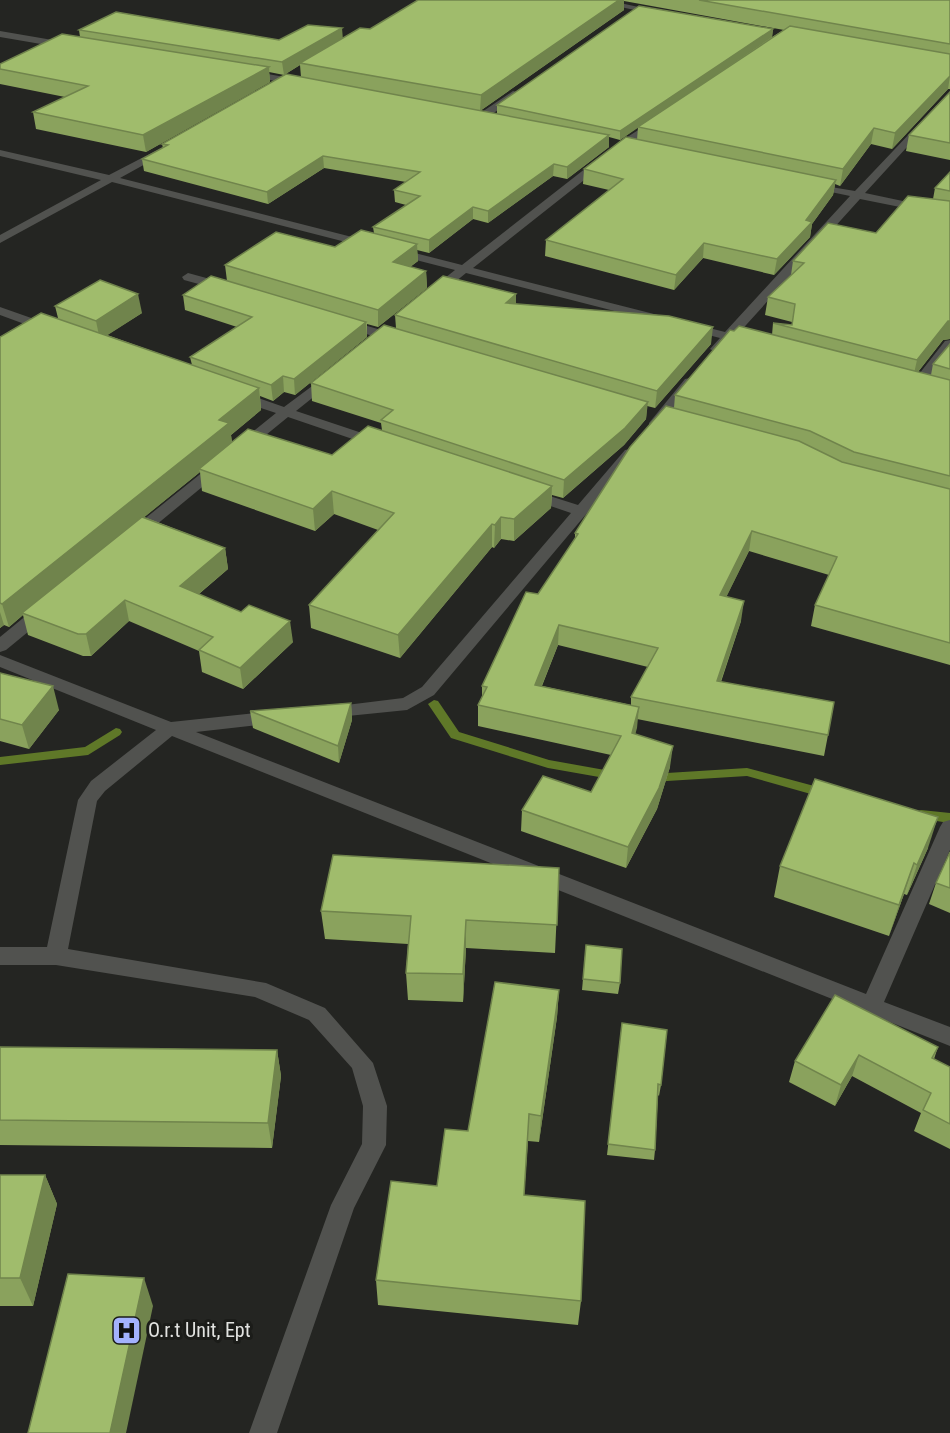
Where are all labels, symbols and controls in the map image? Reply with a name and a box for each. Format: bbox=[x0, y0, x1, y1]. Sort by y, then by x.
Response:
hospital icon: O.r.t Unit, Ept bbox=[111, 1314, 143, 1346]
place label: O.r.t Unit, Ept bbox=[148, 1318, 251, 1342]

